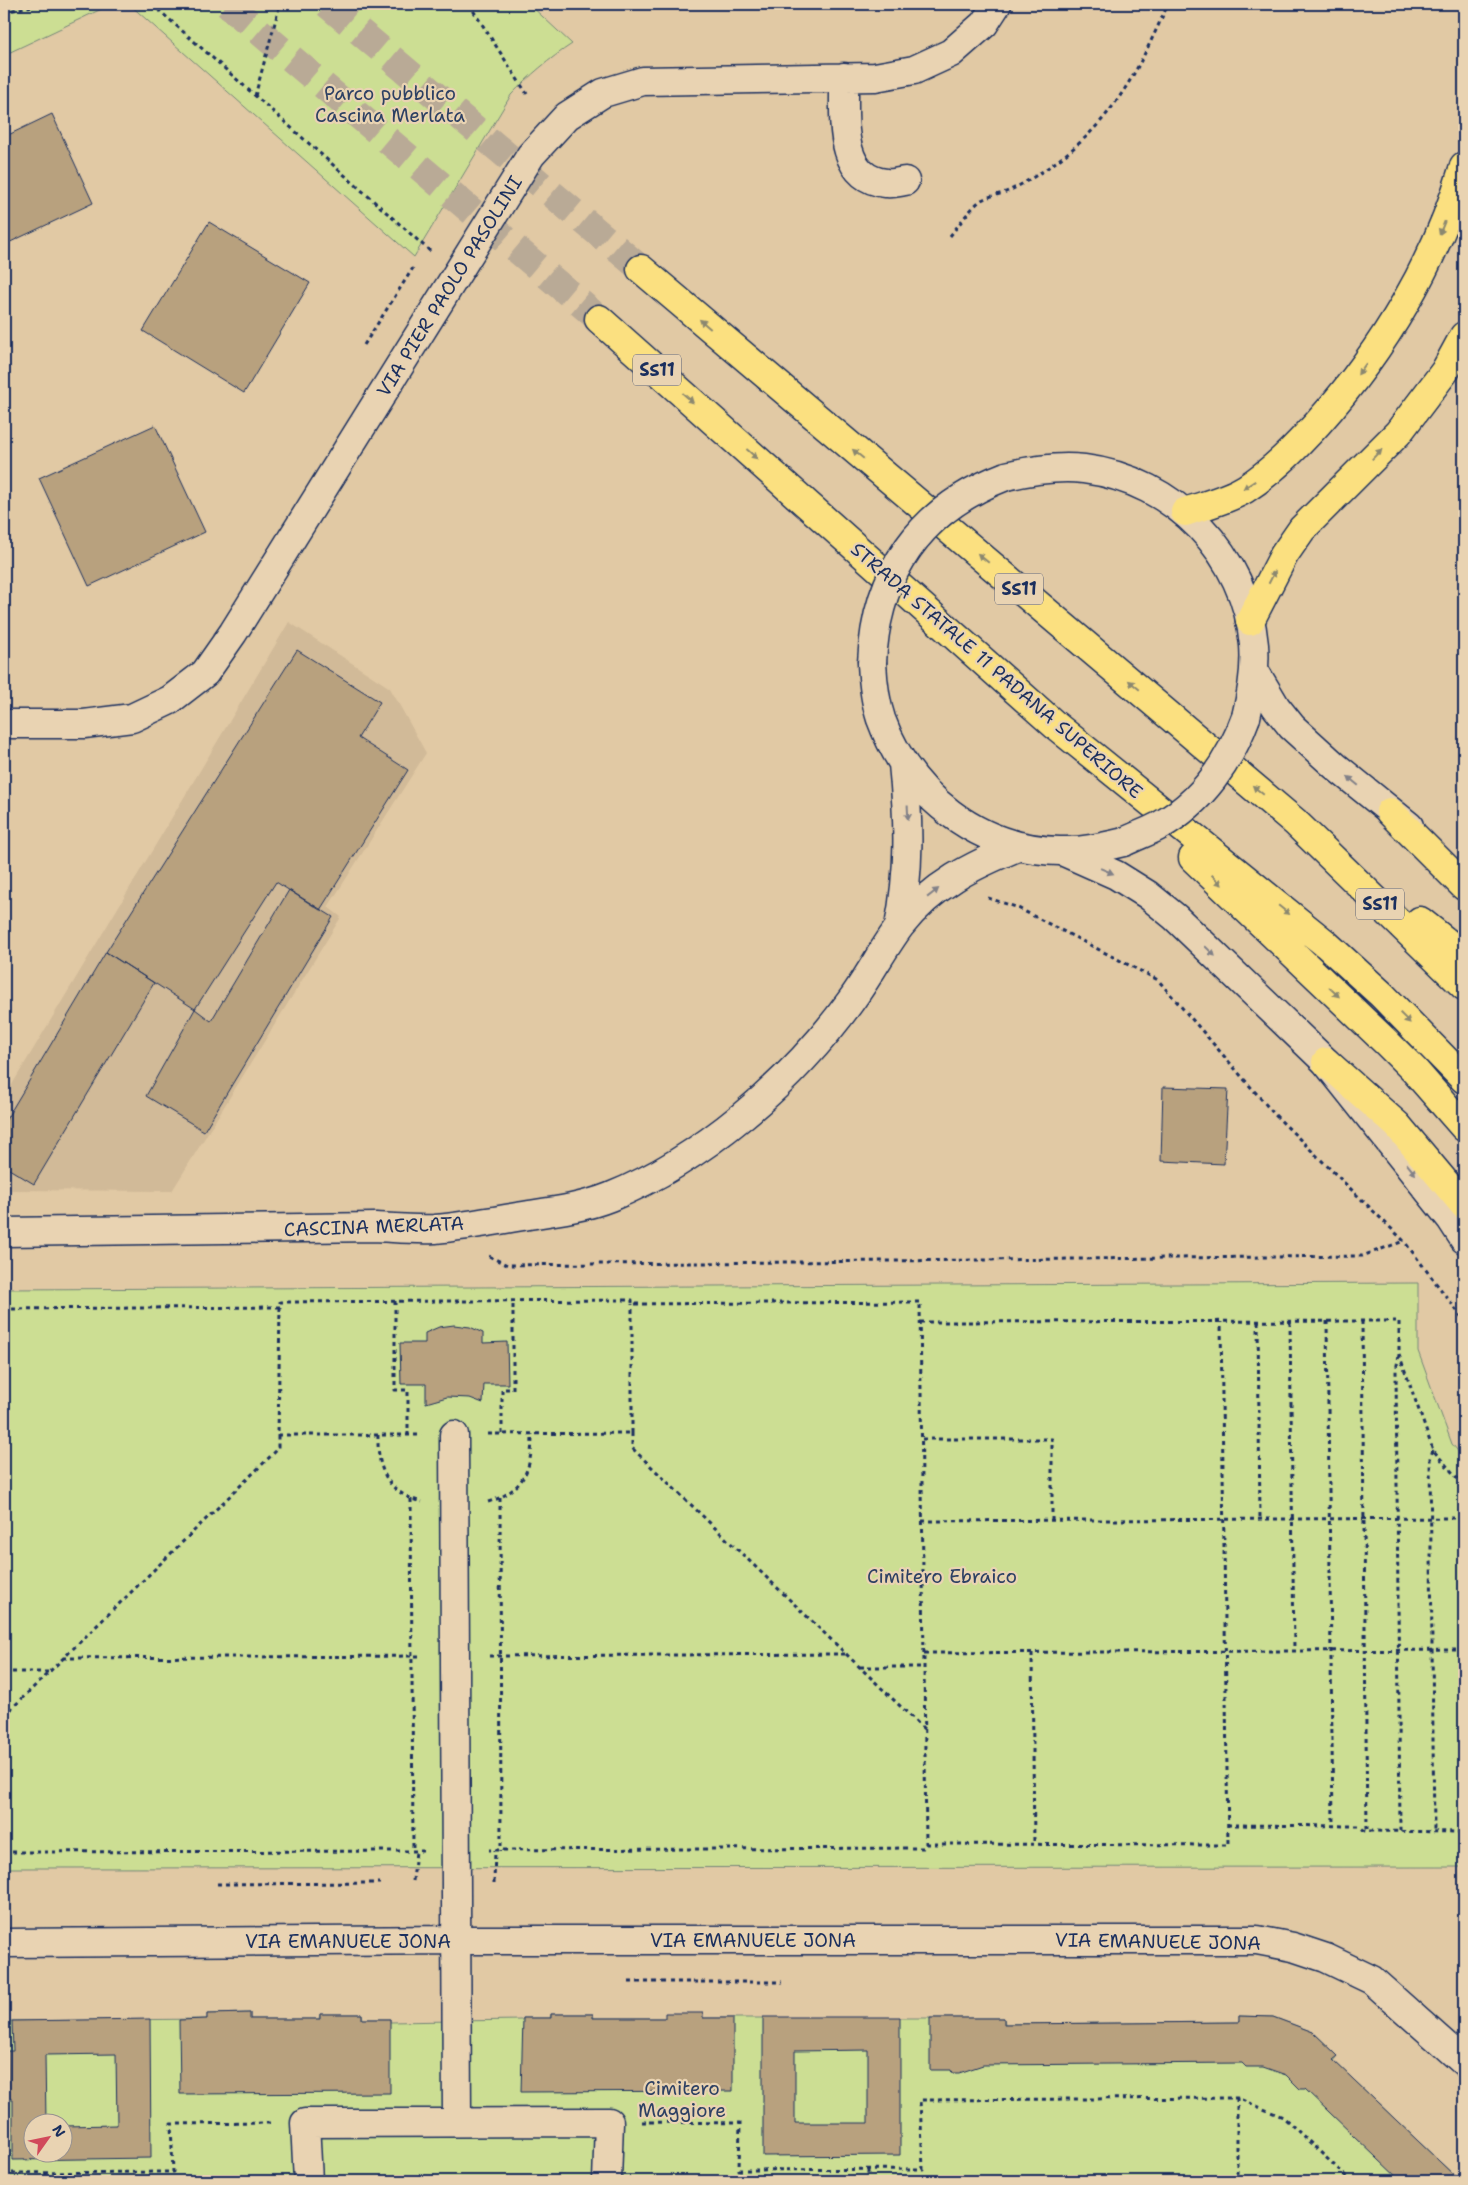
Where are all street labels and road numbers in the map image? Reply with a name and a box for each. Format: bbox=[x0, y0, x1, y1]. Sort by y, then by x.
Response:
street label: VIA PIER PAOLO PASOLINI bbox=[371, 171, 528, 401]
road number: SS11 bbox=[633, 354, 681, 386]
street label: STRADA STATALE 11 PADANA SUPERIORE bbox=[845, 537, 1148, 804]
road number: SS11 bbox=[995, 574, 1043, 604]
road number: SS11 bbox=[1356, 889, 1404, 920]
street label: CASCINA MERLATA bbox=[283, 1211, 465, 1242]
street label: VIA EMANUELE JONA bbox=[1055, 1927, 1261, 1956]
street label: VIA EMANUELE JONA bbox=[650, 1928, 856, 1953]
street label: VIA EMANUELE JONA bbox=[245, 1929, 451, 1954]

